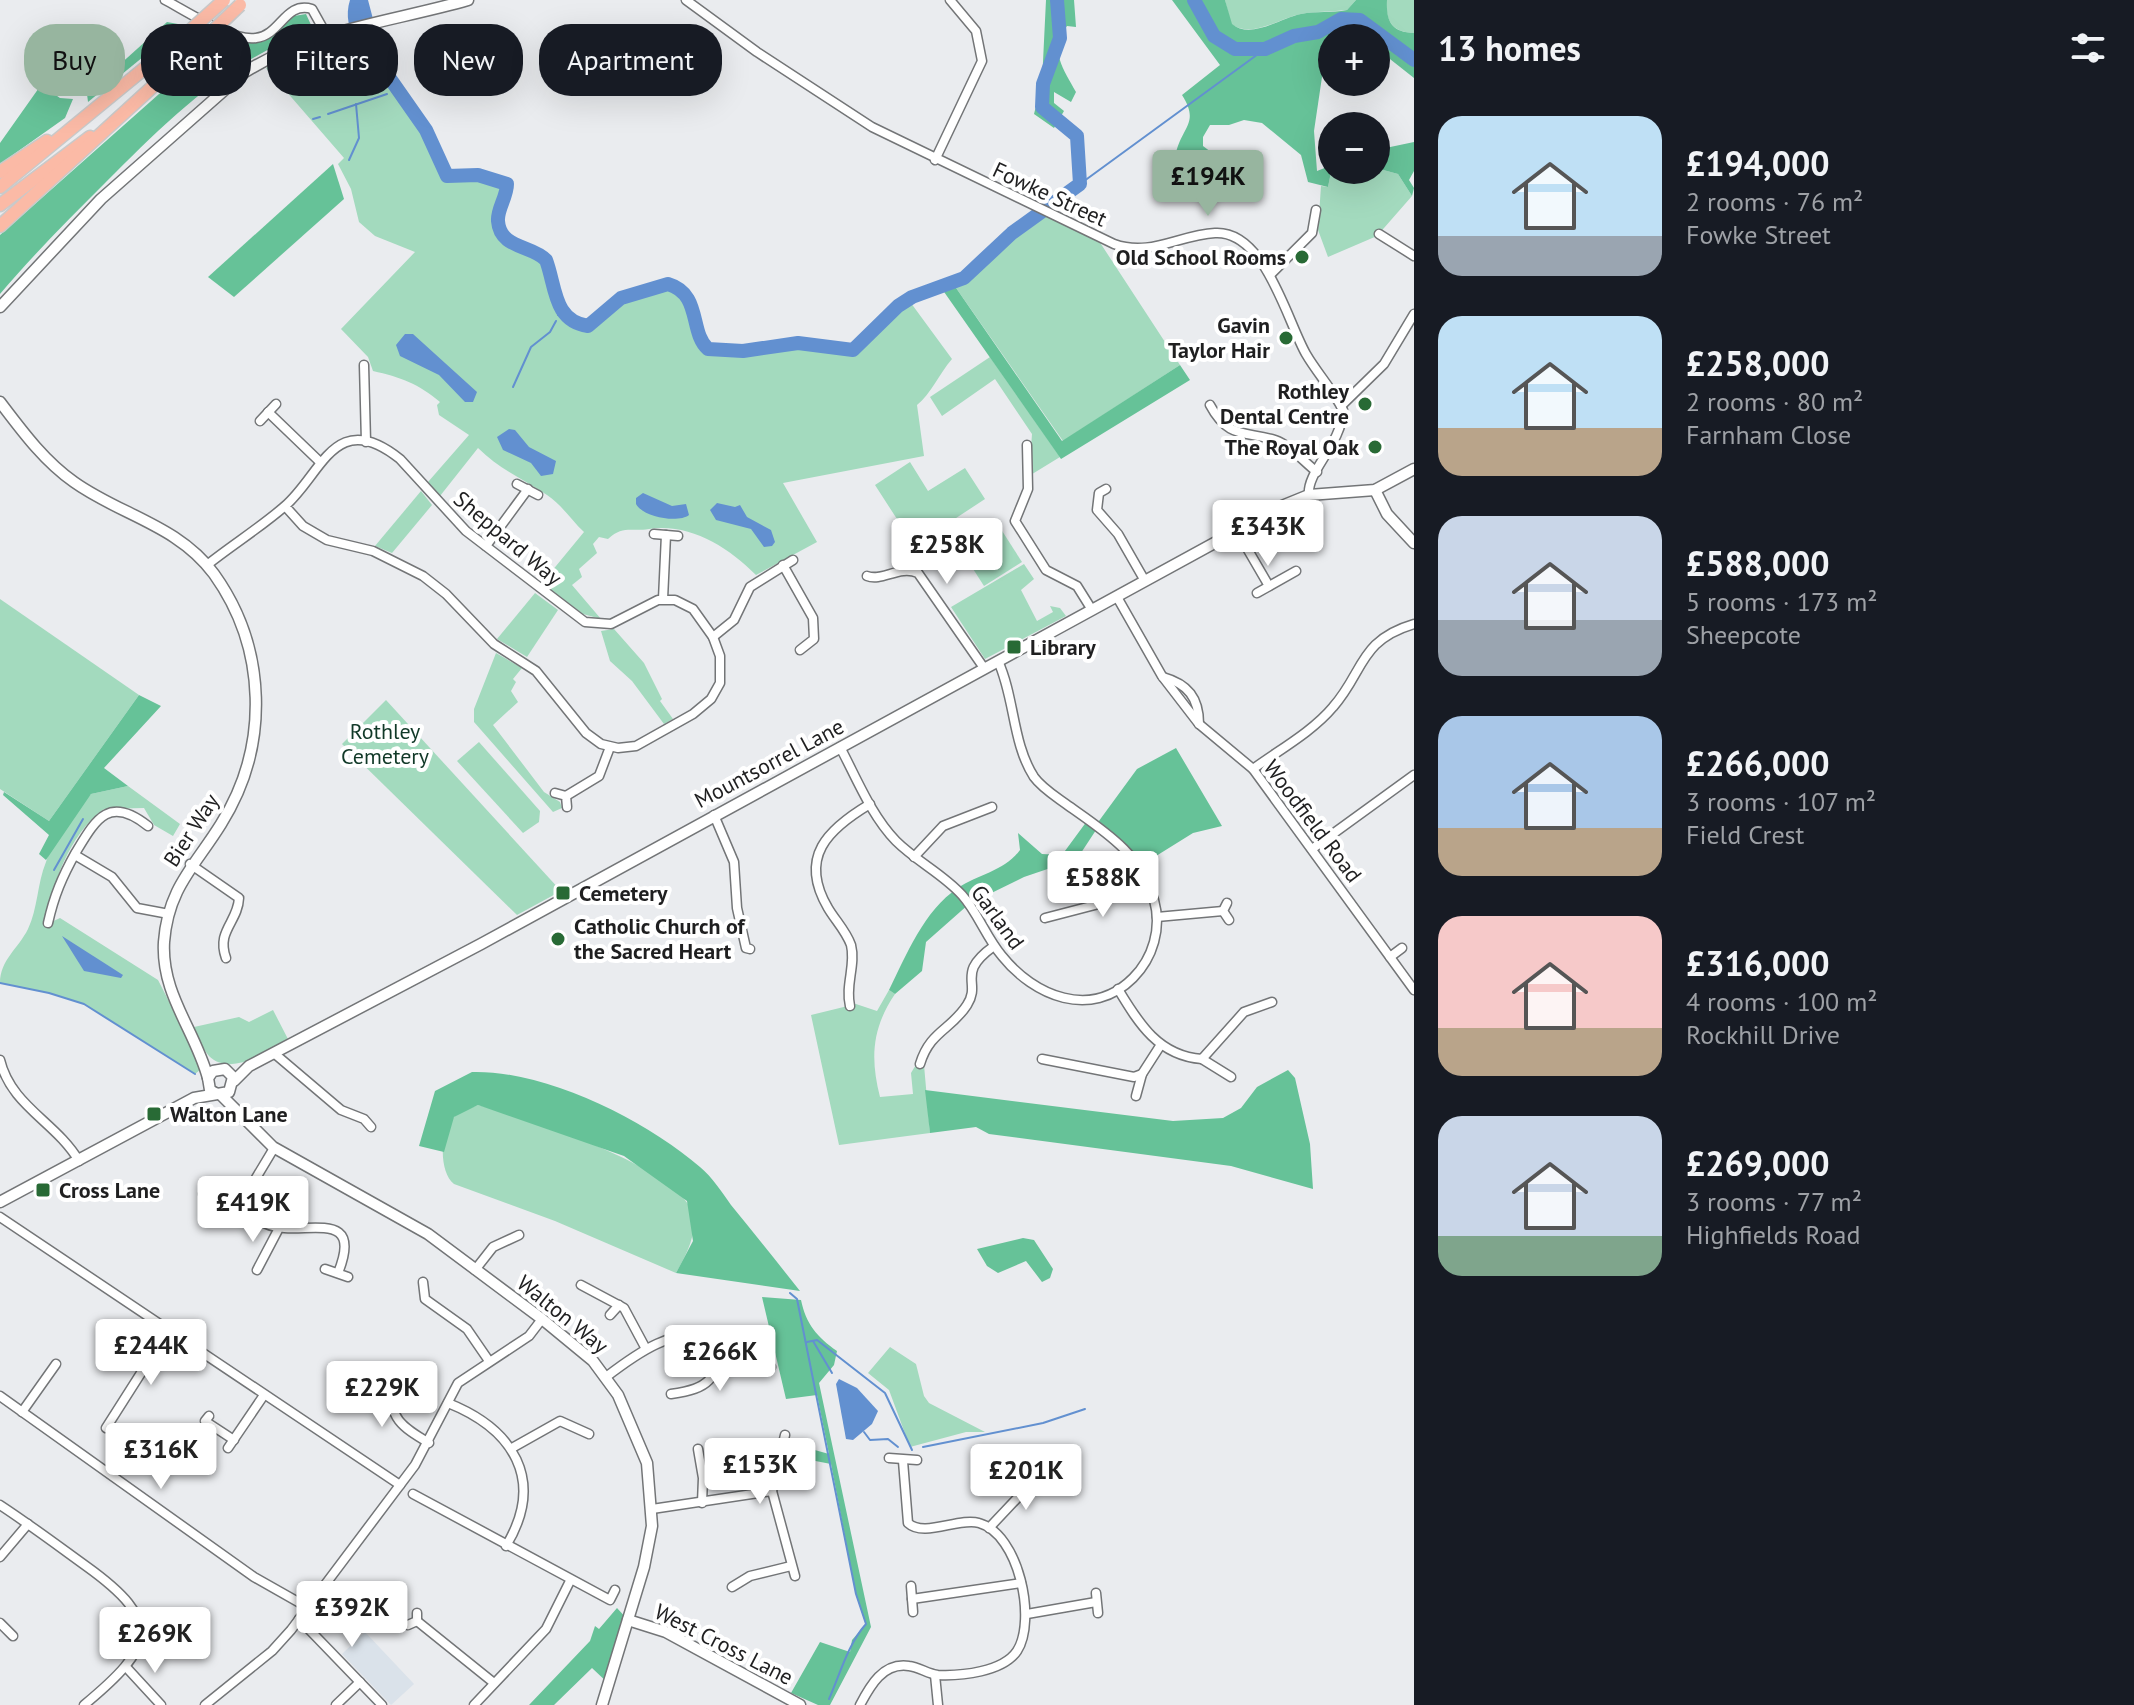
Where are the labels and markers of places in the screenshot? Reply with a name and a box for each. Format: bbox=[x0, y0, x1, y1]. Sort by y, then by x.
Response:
pin: £194K bbox=[1152, 150, 1264, 218]
place label: Old School Rooms bbox=[1116, 243, 1286, 271]
marker: Old School Rooms bbox=[1293, 248, 1311, 266]
place label: Gavin Taylor Hair bbox=[1168, 311, 1270, 364]
marker: Gavin Taylor Hair bbox=[1277, 329, 1295, 347]
place label: Rothley Dental Centre bbox=[1220, 377, 1349, 430]
marker: Rothley Dental Centre bbox=[1356, 395, 1374, 413]
place label: The Royal Oak bbox=[1224, 433, 1359, 461]
marker: The Royal Oak bbox=[1366, 438, 1384, 456]
pin: £343K bbox=[1212, 500, 1324, 568]
pin: £258K bbox=[891, 518, 1003, 586]
place label: Library bbox=[1030, 633, 1096, 661]
marker: Library bbox=[1005, 638, 1023, 656]
pin: £588K bbox=[1047, 851, 1159, 919]
place label: Cemetery bbox=[579, 879, 668, 907]
marker: Cemetery bbox=[554, 884, 572, 902]
place label: Catholic Church of the Sacred Heart bbox=[574, 912, 747, 965]
marker: Catholic Church of the Sacred Heart bbox=[549, 930, 567, 948]
place label: Walton Lane bbox=[170, 1100, 288, 1128]
marker: Walton Lane bbox=[145, 1105, 163, 1123]
place label: Cross Lane bbox=[59, 1176, 160, 1204]
pin: £419K bbox=[197, 1176, 309, 1244]
marker: Cross Lane bbox=[34, 1181, 52, 1199]
pin: £244K bbox=[95, 1319, 207, 1387]
pin: £266K bbox=[664, 1325, 776, 1393]
pin: £229K bbox=[326, 1361, 438, 1429]
pin: £316K bbox=[105, 1423, 217, 1491]
pin: £153K bbox=[704, 1438, 816, 1506]
pin: £201K bbox=[970, 1444, 1082, 1512]
pin: £392K bbox=[296, 1581, 408, 1649]
pin: £269K bbox=[99, 1607, 211, 1675]

